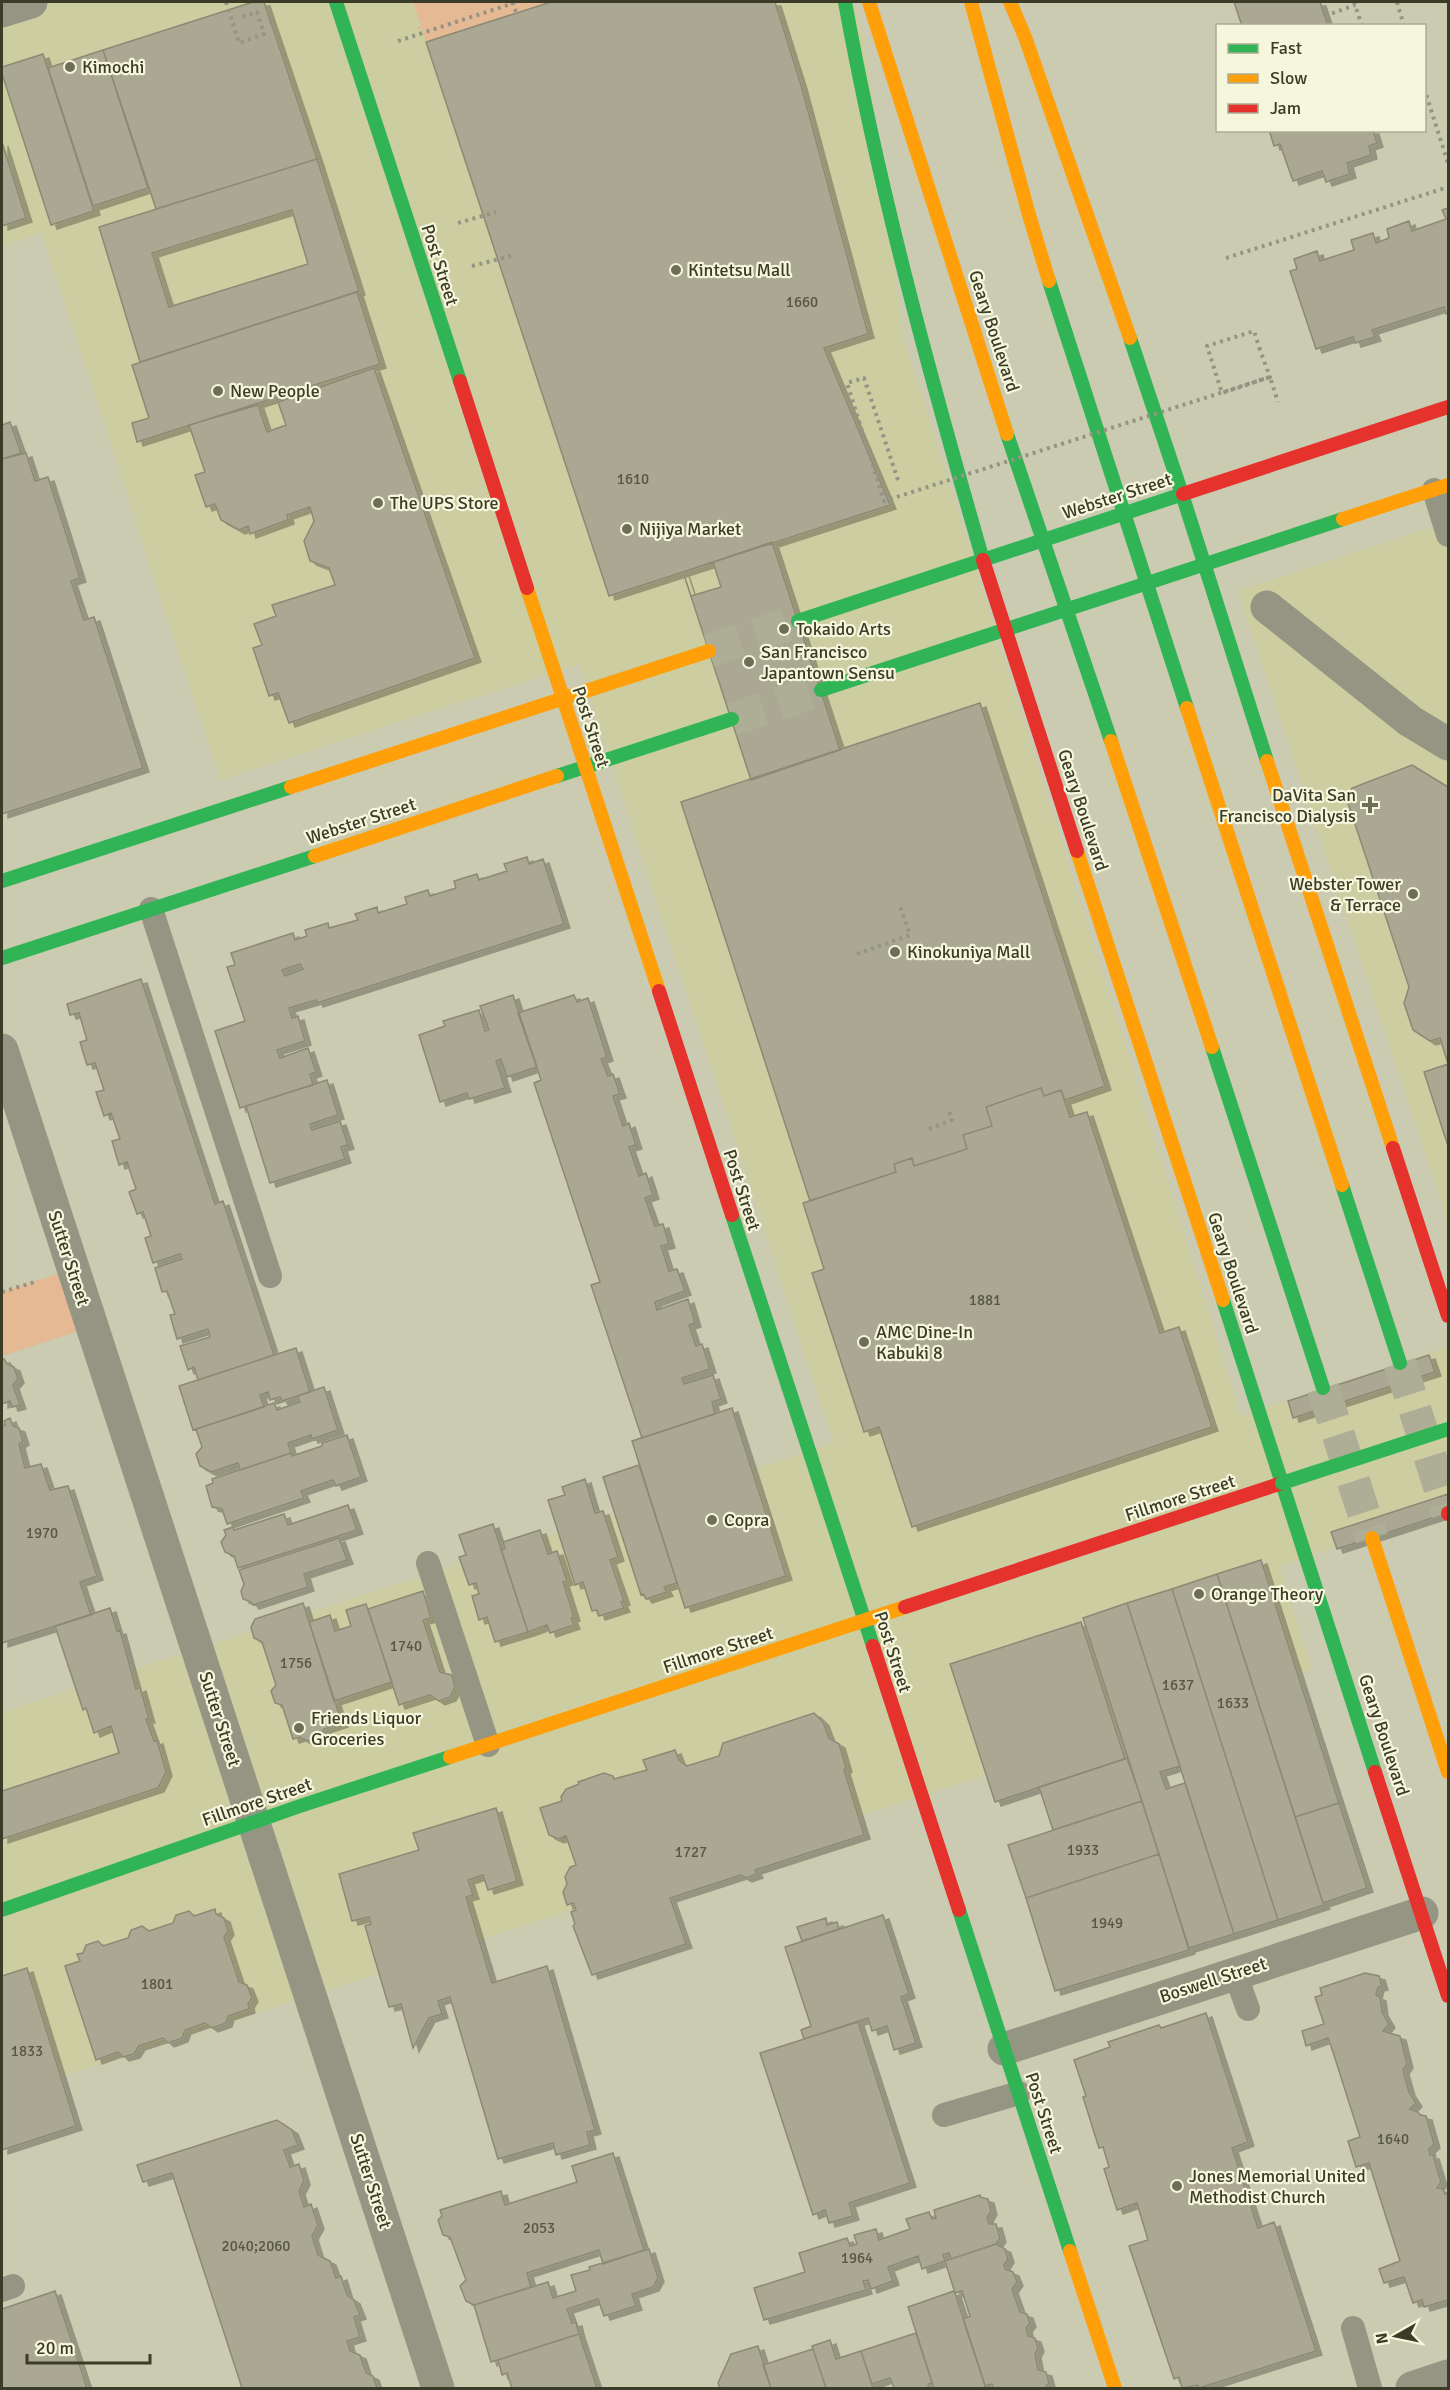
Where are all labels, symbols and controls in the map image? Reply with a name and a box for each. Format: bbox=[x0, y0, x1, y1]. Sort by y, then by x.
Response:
legend bbox=[1216, 24, 1426, 132]
text: Fast bbox=[1270, 37, 1302, 59]
place label: Kimochi bbox=[82, 56, 144, 78]
marker: Kimochi bbox=[63, 60, 77, 74]
text: Slow bbox=[1270, 67, 1307, 89]
text: Jam bbox=[1270, 97, 1301, 119]
street label: Post Street bbox=[417, 222, 463, 308]
place label: Kintetsu Mall bbox=[688, 259, 791, 281]
marker: Kintetsu Mall bbox=[669, 263, 683, 277]
street label: Geary Boulevard bbox=[964, 267, 1024, 395]
house number: 1660 bbox=[786, 293, 818, 311]
place label: New People bbox=[230, 380, 320, 402]
marker: New People bbox=[211, 384, 225, 398]
street label: Webster Street bbox=[1060, 468, 1174, 524]
house number: 1610 bbox=[617, 470, 649, 488]
place label: The UPS Store bbox=[390, 492, 499, 514]
marker: The UPS Store bbox=[371, 496, 385, 510]
place label: Nijiya Market bbox=[639, 518, 741, 540]
marker: Nijiya Market bbox=[620, 522, 634, 536]
place label: Tokaido Arts bbox=[796, 618, 891, 640]
marker: Tokaido Arts bbox=[777, 622, 791, 636]
place label: San Francisco Japantown Sensu bbox=[761, 641, 895, 684]
marker: San Francisco Japantown Sensu bbox=[742, 655, 756, 669]
street label: Post Street bbox=[568, 684, 614, 770]
street label: Geary Boulevard bbox=[1053, 746, 1113, 874]
place label: DaVita San Francisco Dialysis bbox=[1219, 784, 1356, 827]
street label: Webster Street bbox=[304, 793, 418, 849]
marker: DaVita San Francisco Dialysis bbox=[1361, 796, 1379, 814]
place label: Webster Tower & Terrace bbox=[1289, 873, 1401, 916]
marker: Webster Tower & Terrace bbox=[1406, 887, 1420, 901]
place label: Kinokuniya Mall bbox=[907, 941, 1030, 963]
marker: Kinokuniya Mall bbox=[888, 945, 902, 959]
street label: Post Street bbox=[719, 1147, 765, 1233]
street label: Sutter Street bbox=[43, 1208, 95, 1308]
street label: Geary Boulevard bbox=[1203, 1209, 1263, 1337]
house number: 1881 bbox=[969, 1291, 1001, 1309]
place label: AMC Dine-In Kabuki 8 bbox=[876, 1321, 973, 1364]
marker: AMC Dine-In Kabuki 8 bbox=[857, 1335, 871, 1349]
street label: Fillmore Street bbox=[1122, 1470, 1238, 1526]
place label: Copra bbox=[724, 1509, 769, 1531]
marker: Copra bbox=[705, 1513, 719, 1527]
house number: 1970 bbox=[26, 1524, 58, 1542]
place label: Orange Theory bbox=[1211, 1583, 1324, 1605]
marker: Orange Theory bbox=[1192, 1587, 1206, 1601]
street label: Post Street bbox=[870, 1609, 916, 1695]
street label: Fillmore Street bbox=[660, 1622, 776, 1678]
house number: 1740 bbox=[390, 1637, 422, 1655]
house number: 1756 bbox=[280, 1654, 312, 1672]
street label: Sutter Street bbox=[194, 1669, 246, 1769]
street label: Geary Boulevard bbox=[1354, 1671, 1414, 1799]
house number: 1637 bbox=[1162, 1676, 1194, 1694]
house number: 1633 bbox=[1217, 1694, 1249, 1712]
place label: Friends Liquor Groceries bbox=[311, 1707, 422, 1750]
marker: Friends Liquor Groceries bbox=[292, 1721, 306, 1735]
street label: Fillmore Street bbox=[199, 1773, 315, 1831]
house number: 1933 bbox=[1067, 1841, 1099, 1859]
house number: 1727 bbox=[675, 1843, 707, 1861]
house number: 1949 bbox=[1091, 1914, 1123, 1932]
street label: Boswell Street bbox=[1157, 1952, 1269, 2008]
house number: 1801 bbox=[141, 1975, 173, 1993]
house number: 1833 bbox=[11, 2042, 43, 2060]
street label: Post Street bbox=[1021, 2070, 1067, 2156]
house number: 1640 bbox=[1377, 2130, 1409, 2148]
street label: Sutter Street bbox=[345, 2131, 397, 2231]
place label: Jones Memorial United Methodist Church bbox=[1189, 2165, 1366, 2208]
marker: Jones Memorial United Methodist Church bbox=[1170, 2179, 1184, 2193]
house number: 2053 bbox=[523, 2219, 555, 2237]
house number: 2040;2060 bbox=[222, 2237, 290, 2255]
house number: 1964 bbox=[841, 2249, 873, 2267]
north arrow bbox=[1366, 2306, 1426, 2366]
scale bar bbox=[27, 2327, 150, 2365]
text: N bbox=[1371, 2331, 1393, 2345]
text: 20 m bbox=[36, 2337, 74, 2359]

